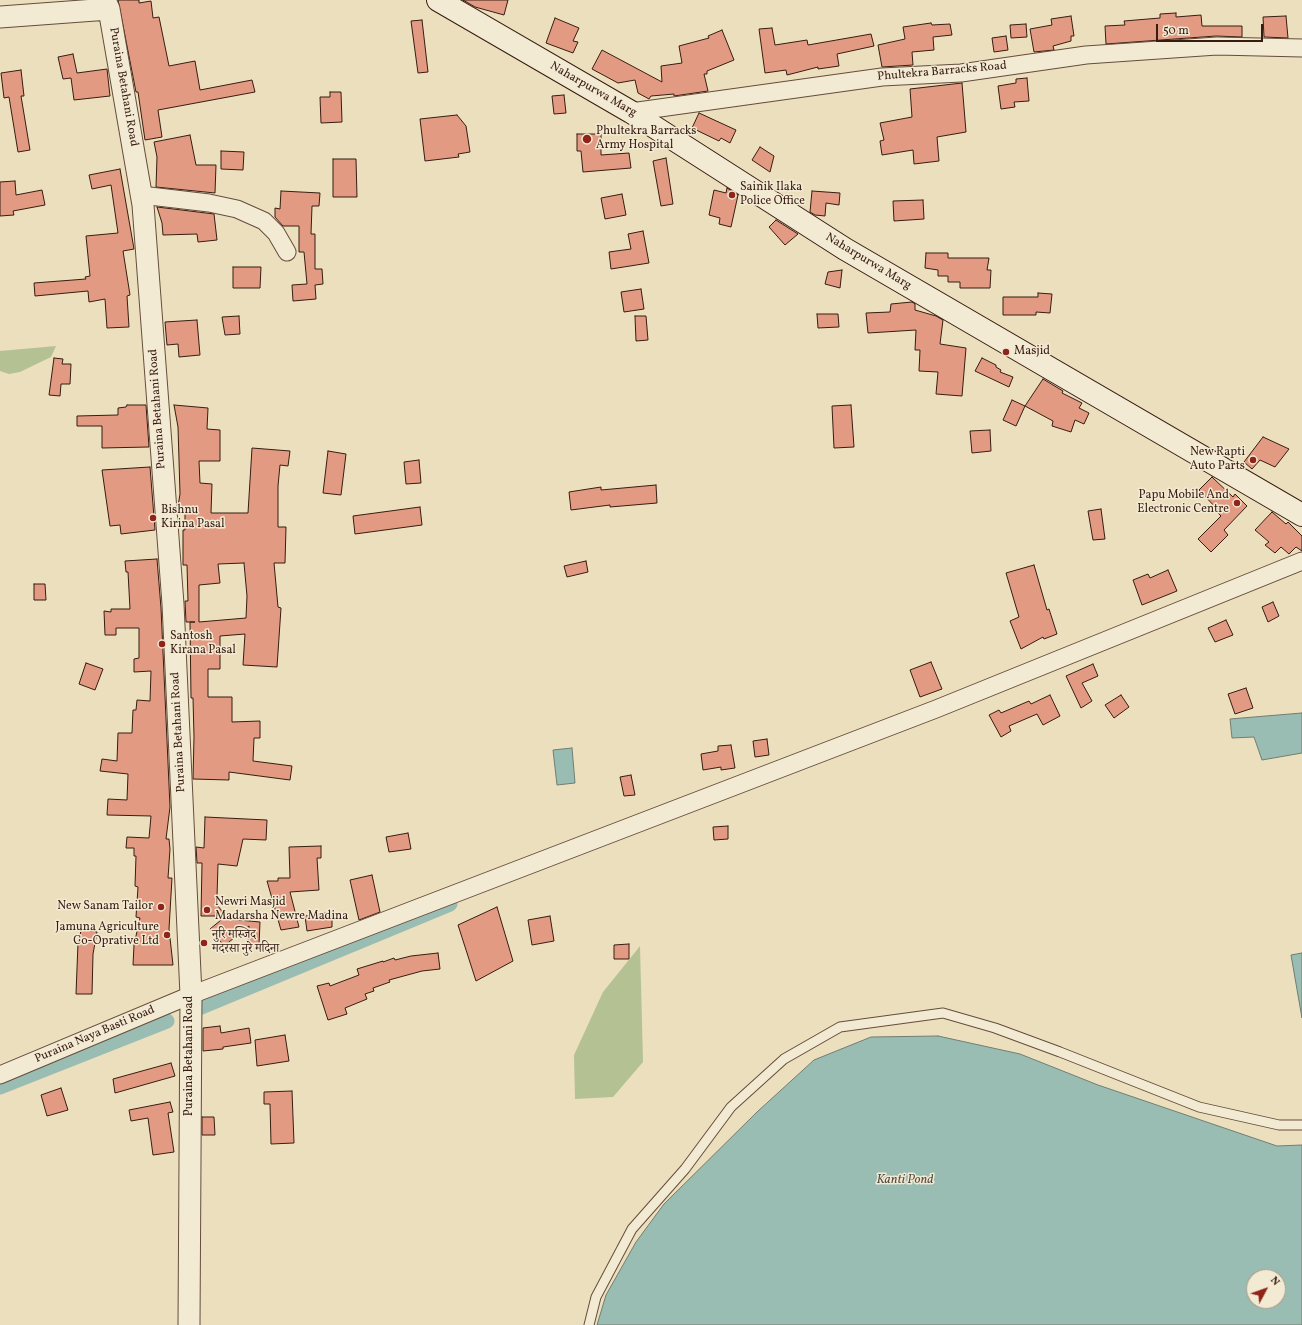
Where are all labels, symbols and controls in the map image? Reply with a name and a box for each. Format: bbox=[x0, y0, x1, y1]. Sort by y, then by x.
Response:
scale bar bbox=[1158, 16, 1265, 42]
text: 50 m bbox=[1163, 23, 1189, 39]
street label: Puraina Betahani Road bbox=[105, 26, 141, 148]
street label: Naharpurwa Marg bbox=[547, 59, 639, 121]
street label: Phultekra Barracks Road bbox=[877, 59, 1007, 85]
place label: Phultekra Barracks Army Hospital bbox=[596, 125, 696, 153]
marker: Phultekra Barracks Army Hospital bbox=[581, 133, 593, 145]
place label: Sainik Ilaka Police Office bbox=[740, 181, 805, 209]
marker: Sainik Ilaka Police Office bbox=[727, 190, 737, 200]
street label: Naharpurwa Marg bbox=[822, 231, 914, 293]
place label: Masjid bbox=[1014, 345, 1050, 359]
marker: Masjid bbox=[1001, 347, 1011, 357]
street label: Puraina Betahani Road bbox=[147, 348, 169, 470]
place label: New Rapti Auto Parts bbox=[1190, 446, 1245, 474]
marker: New Rapti Auto Parts bbox=[1248, 455, 1258, 465]
place label: Papu Mobile And Electronic Centre bbox=[1137, 489, 1229, 517]
marker: Papu Mobile And Electronic Centre bbox=[1232, 498, 1242, 508]
place label: Bishnu Kirina Pasal bbox=[161, 504, 225, 532]
marker: Bishnu Kirina Pasal bbox=[148, 513, 158, 523]
place label: Santosh Kirana Pasal bbox=[170, 630, 236, 658]
marker: Santosh Kirana Pasal bbox=[157, 639, 167, 649]
street label: Puraina Betahani Road bbox=[169, 671, 189, 793]
place label: Newri Masjid Madarsha Newre Madina bbox=[215, 896, 348, 924]
place label: New Sanam Tailor bbox=[57, 900, 153, 914]
marker: New Sanam Tailor bbox=[156, 902, 166, 912]
marker: Newri Masjid Madarsha Newre Madina bbox=[202, 905, 212, 915]
place label: Jamuna Agriculture Co-Oprative Ltd bbox=[56, 921, 159, 949]
place label: नुरि मस्जिद मदरसा नुरे मदिना bbox=[212, 929, 279, 957]
marker: Jamuna Agriculture Co-Oprative Ltd bbox=[162, 930, 172, 940]
marker: नुरि मस्जिद मदरसा नुरे मदिना bbox=[199, 938, 209, 948]
street label: Puraina Betahani Road bbox=[183, 996, 197, 1116]
street label: Puraina Naya Basti Road bbox=[33, 1003, 157, 1067]
water label: Kanti Pond bbox=[877, 1173, 933, 1189]
north arrow bbox=[1246, 1269, 1286, 1309]
text: N bbox=[1266, 1274, 1283, 1289]

